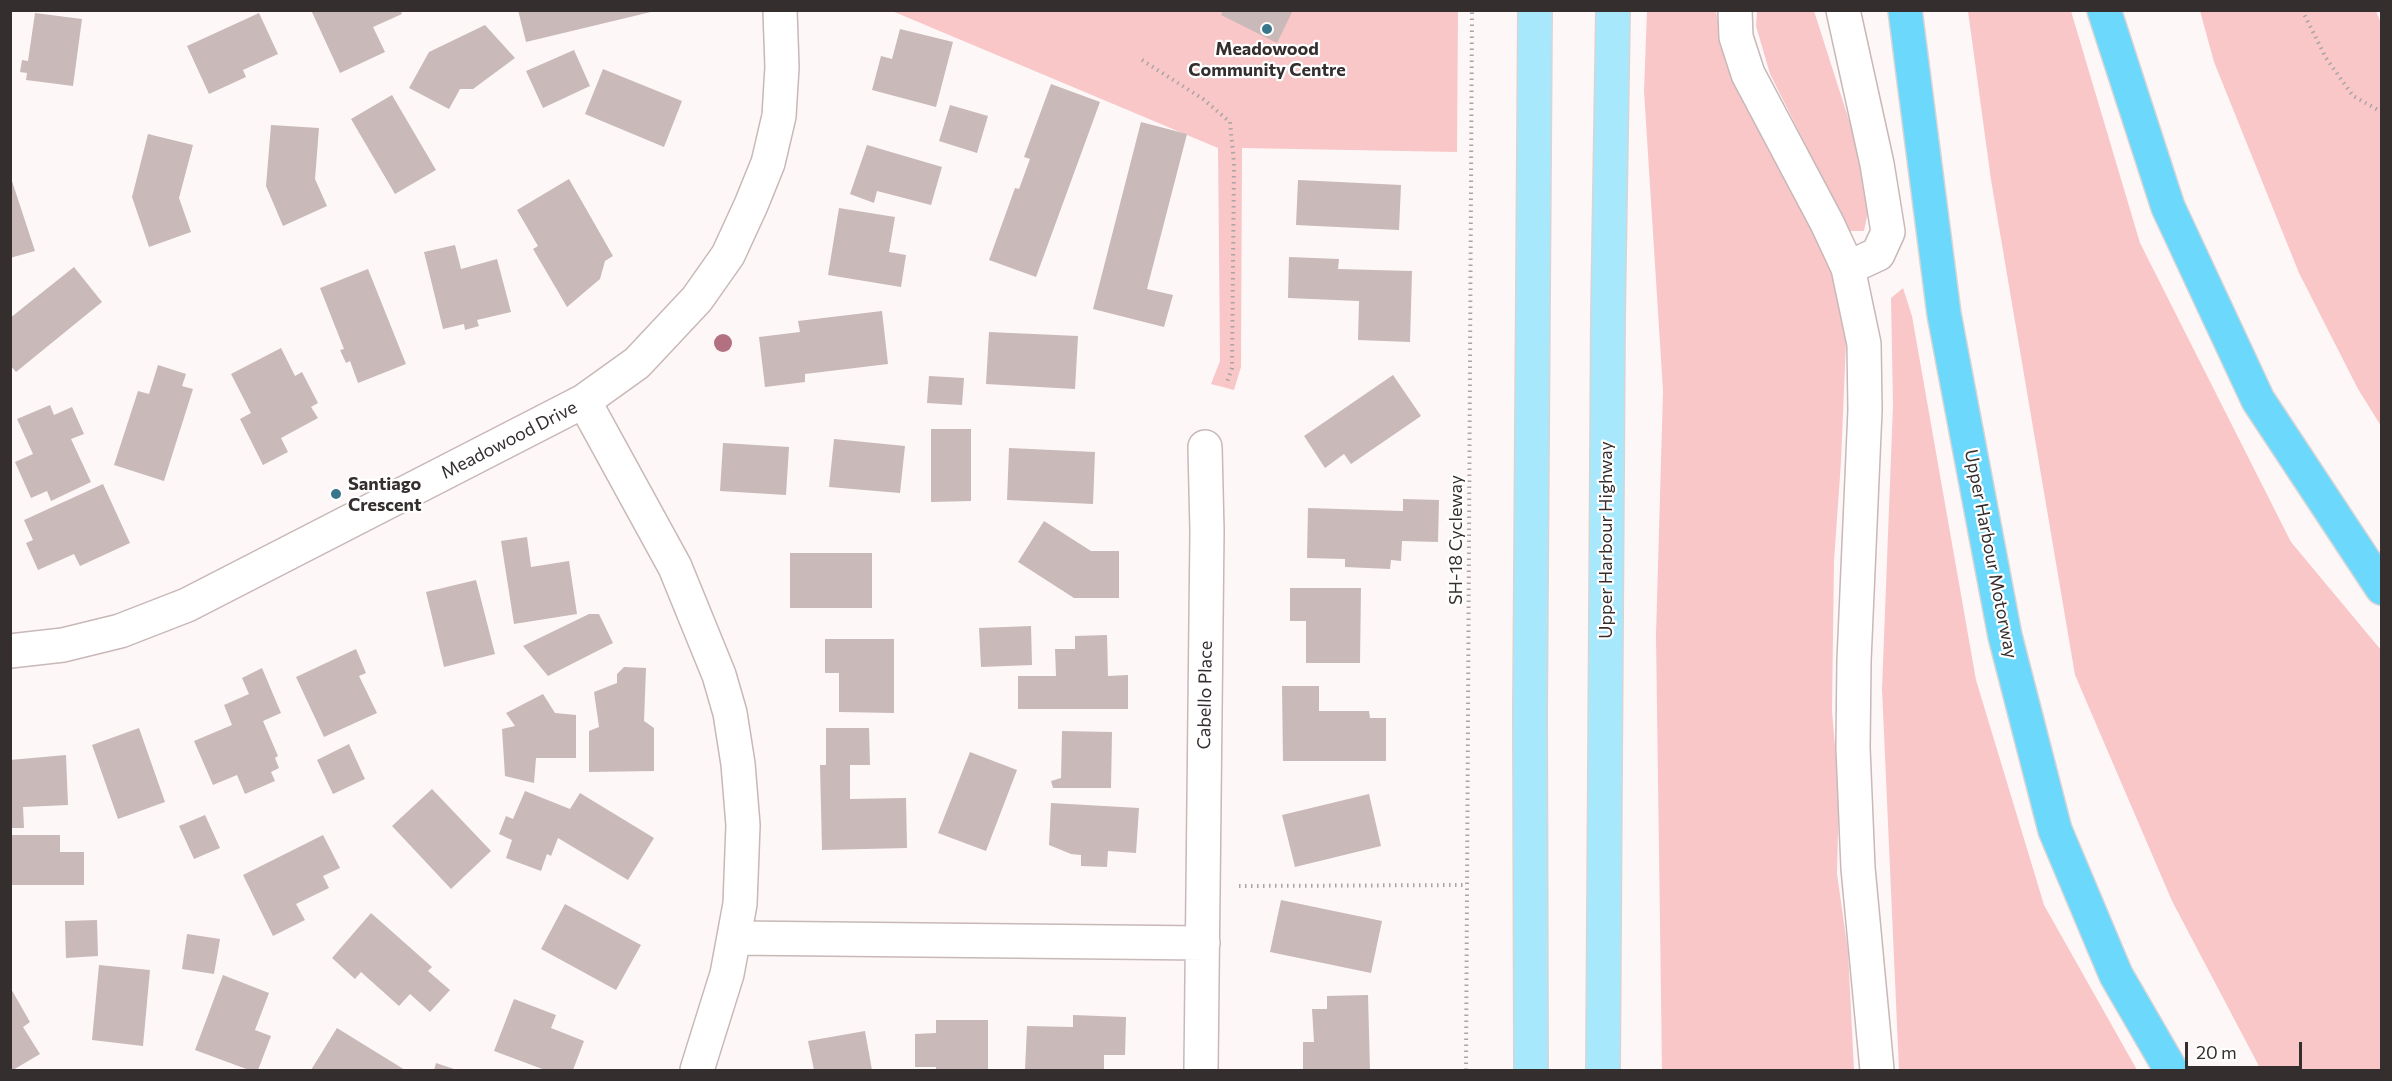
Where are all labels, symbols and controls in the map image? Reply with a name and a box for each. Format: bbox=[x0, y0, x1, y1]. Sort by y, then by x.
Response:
marker: Meadowood Community Centre bbox=[1260, 22, 1274, 36]
place label: Meadowood Community Centre bbox=[1188, 38, 1346, 80]
street label: Meadowood Drive bbox=[437, 396, 581, 484]
street label: Upper Harbour Highway bbox=[1595, 441, 1617, 639]
street label: Upper Harbour Motorway bbox=[1960, 448, 2022, 660]
place label: Santiago Crescent bbox=[348, 473, 422, 516]
street label: SH-18 Cycleway bbox=[1445, 475, 1467, 605]
marker: Santiago Crescent bbox=[329, 487, 343, 501]
street label: Cabello Place bbox=[1193, 640, 1217, 750]
scale bar bbox=[2188, 1030, 2305, 1068]
text: 20 m bbox=[2196, 1041, 2237, 1063]

